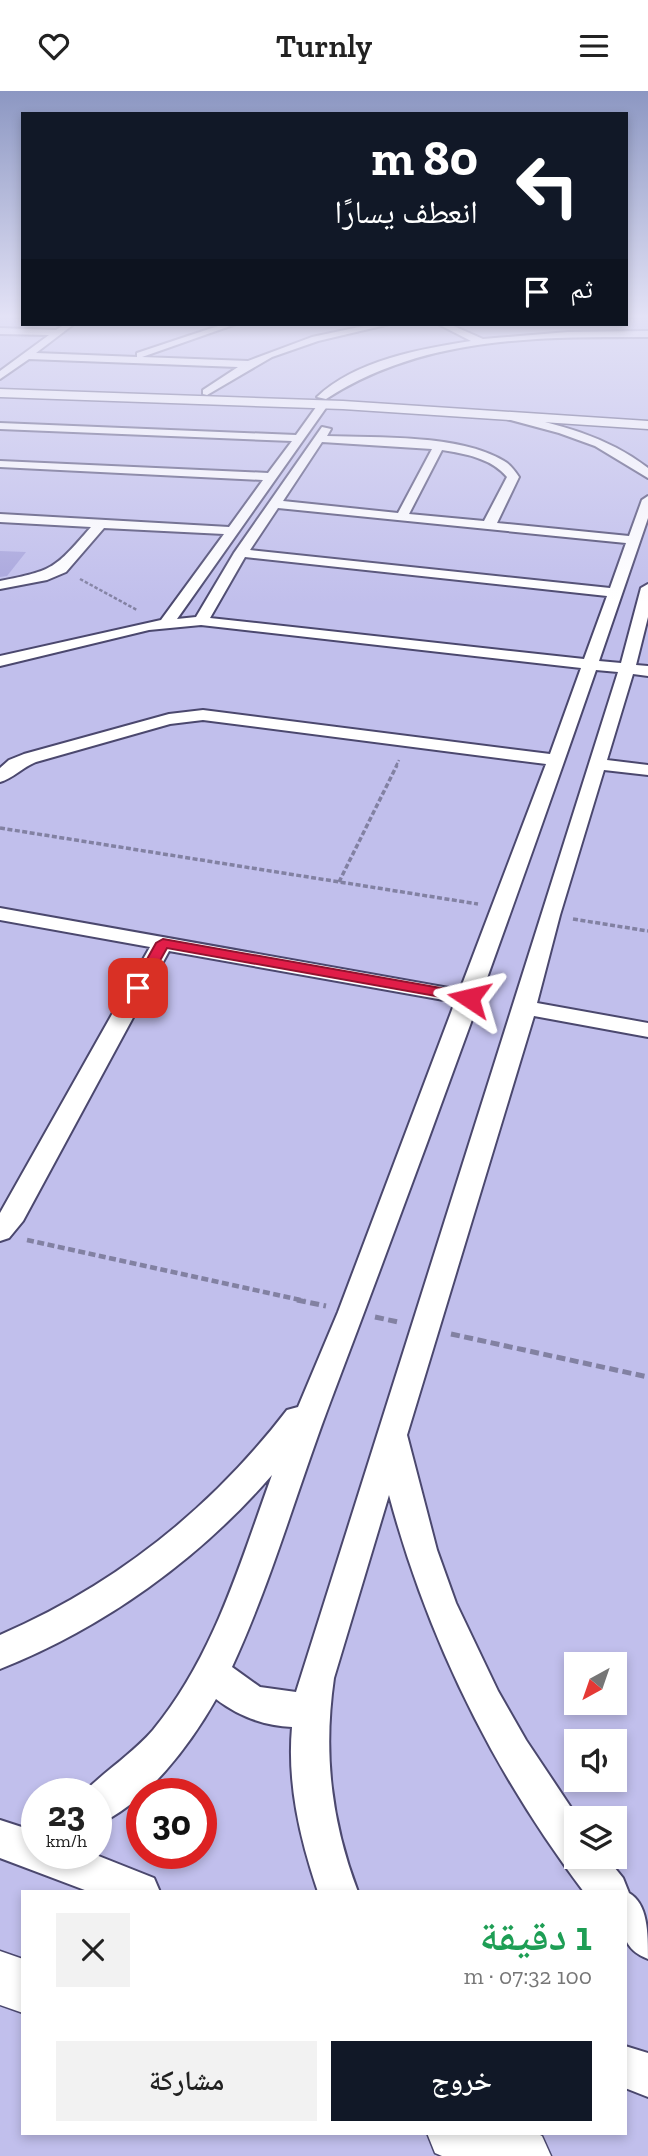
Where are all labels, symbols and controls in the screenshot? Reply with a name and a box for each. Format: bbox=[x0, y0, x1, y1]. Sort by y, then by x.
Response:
icon: heart bbox=[35, 27, 73, 65]
text: Turnly bbox=[276, 27, 372, 65]
icon: menu bbox=[575, 27, 613, 65]
text: 80 m bbox=[371, 129, 478, 188]
icon: left bbox=[502, 140, 593, 231]
text: انعطف يسارًا bbox=[335, 193, 478, 231]
icon: arrive bbox=[518, 273, 556, 311]
text: ثم bbox=[570, 273, 593, 305]
pin bbox=[108, 958, 168, 1018]
position arrow bbox=[432, 961, 506, 1035]
icon: arrive bbox=[119, 969, 157, 1007]
north arrow bbox=[564, 1652, 626, 1715]
map controls bbox=[564, 1652, 627, 1869]
button: sound bbox=[564, 1729, 627, 1792]
speed limit sign: 30 bbox=[126, 1778, 217, 1869]
text: 23 bbox=[48, 1793, 85, 1835]
button: layers bbox=[564, 1806, 627, 1869]
text: km/h bbox=[46, 1830, 87, 1852]
text: 1 دقيقة bbox=[480, 1910, 592, 1961]
button: close bbox=[56, 1913, 130, 1987]
text: 100 m · 07:32 bbox=[464, 1962, 592, 1990]
button: مشاركة bbox=[56, 2041, 317, 2121]
button: خروج bbox=[331, 2041, 592, 2121]

